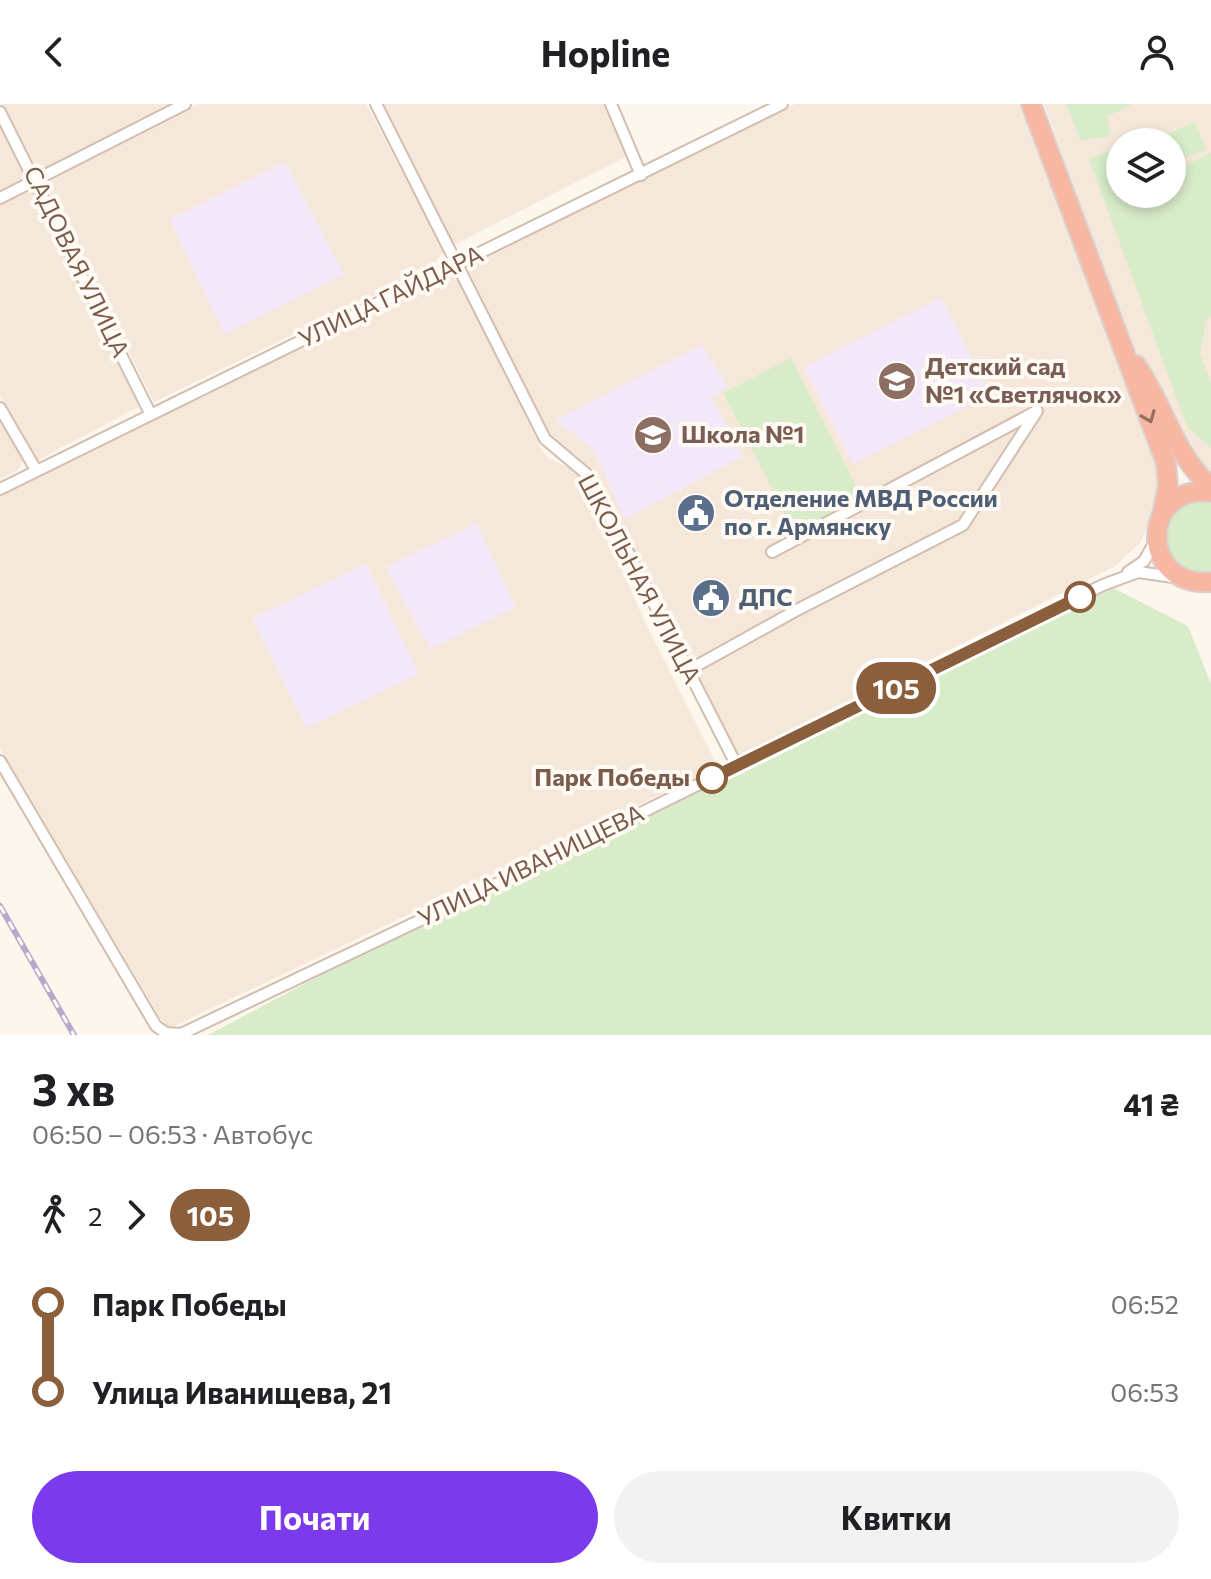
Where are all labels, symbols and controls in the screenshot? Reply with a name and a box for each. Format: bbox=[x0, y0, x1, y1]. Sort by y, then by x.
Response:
icon: back bbox=[32, 30, 76, 74]
text: Hopline bbox=[541, 30, 670, 74]
icon: person bbox=[1135, 30, 1179, 74]
map controls bbox=[1106, 128, 1186, 208]
button: layers bbox=[1106, 128, 1186, 208]
street label: САДОВАЯ УЛИЦА bbox=[18, 161, 136, 362]
street label: УЛИЦА ГАЙДАРА bbox=[293, 238, 487, 353]
place label: Детский сад №1 «Светлячок» bbox=[925, 351, 1122, 408]
school or university icon: Детский сад №1 «Светлячок» bbox=[876, 360, 918, 402]
one-way arrow bbox=[1139, 409, 1155, 423]
school or university icon: Школа №1 bbox=[632, 414, 674, 456]
place label: Школа №1 bbox=[681, 419, 804, 448]
street label: ШКОЛЬНАЯ УЛИЦА bbox=[573, 469, 708, 688]
place label: Отделение МВД России по г. Армянску bbox=[724, 483, 998, 540]
public building icon: Отделение МВД России по г. Армянску bbox=[675, 492, 717, 534]
public building icon: ДПС bbox=[690, 577, 732, 619]
place label: ДПС bbox=[739, 582, 793, 611]
unlabelled marker bbox=[1065, 582, 1095, 612]
line badge: 105 bbox=[850, 662, 942, 714]
text: 105 bbox=[872, 671, 920, 705]
place label: Парк Победы bbox=[534, 762, 690, 791]
marker: Парк Победы bbox=[697, 763, 727, 793]
street label: УЛИЦА ИВАНИЩЕВА bbox=[413, 797, 648, 932]
text: 3 хв bbox=[32, 1061, 115, 1115]
text: 41 ₴ bbox=[1123, 1085, 1179, 1122]
text: 06:50 – 06:53 · Автобус bbox=[32, 1118, 313, 1149]
icon: walk bbox=[32, 1193, 76, 1237]
icon: forward bbox=[114, 1193, 158, 1237]
text: 105 bbox=[186, 1198, 234, 1232]
text: 2 bbox=[88, 1200, 102, 1231]
text: Парк Победы bbox=[92, 1285, 287, 1322]
text: 06:52 bbox=[1111, 1288, 1179, 1319]
text: Улица Иванищева, 21 bbox=[92, 1373, 392, 1410]
text: 06:53 bbox=[1110, 1376, 1179, 1407]
button: Почати bbox=[32, 1471, 598, 1563]
button: Квитки bbox=[614, 1471, 1179, 1563]

